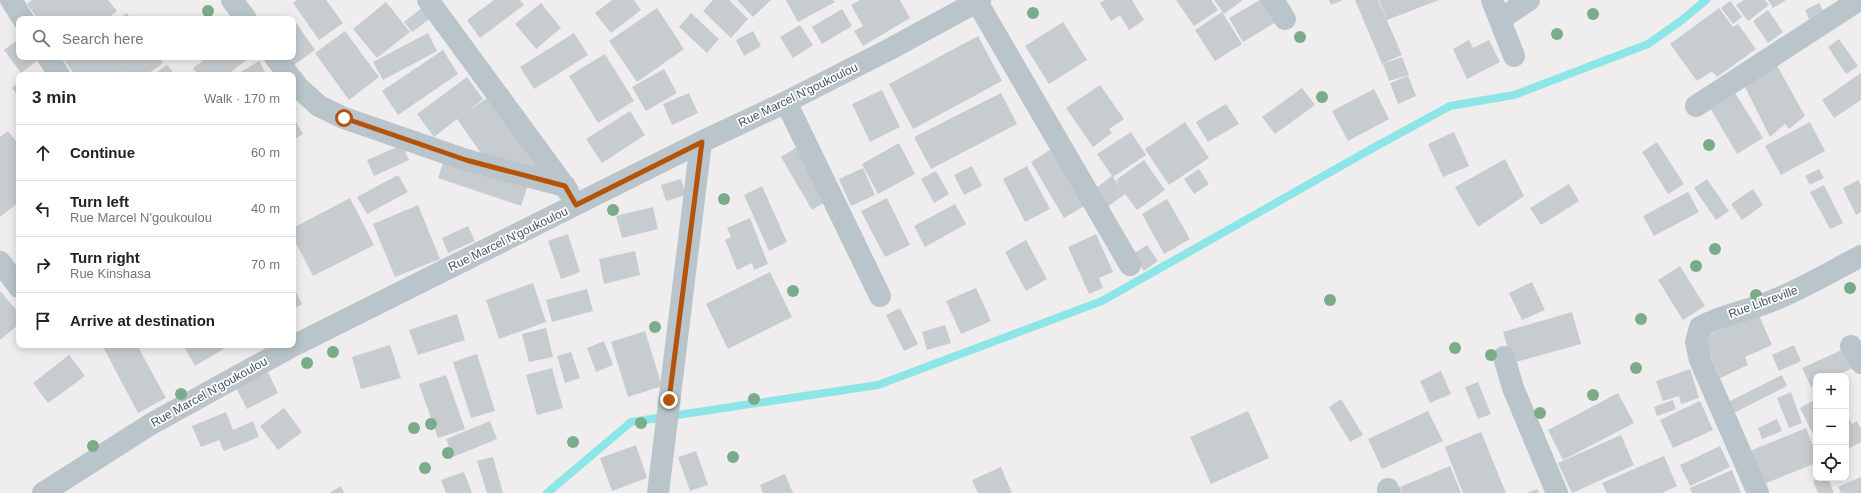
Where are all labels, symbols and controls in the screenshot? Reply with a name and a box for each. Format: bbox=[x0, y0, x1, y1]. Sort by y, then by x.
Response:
search box bbox=[16, 16, 296, 60]
icon: search bbox=[30, 27, 52, 49]
text: Search here bbox=[62, 30, 144, 47]
street label: Rue Marcel N'goukoulou bbox=[736, 60, 860, 130]
text: 3 min bbox=[32, 88, 76, 107]
text: Walk · 170 m bbox=[204, 91, 280, 106]
route start bbox=[335, 109, 353, 127]
icon: ahead bbox=[32, 142, 54, 164]
text: Continue bbox=[70, 144, 135, 161]
text: 60 m bbox=[251, 145, 280, 160]
text: Turn left bbox=[70, 193, 129, 210]
icon: left bbox=[32, 198, 54, 220]
text: 40 m bbox=[251, 201, 280, 216]
street label: Rue Marcel N'goukoulou bbox=[446, 204, 570, 274]
text: Rue Marcel N'goukoulou bbox=[70, 210, 212, 225]
text: Turn right bbox=[70, 249, 140, 266]
icon: right bbox=[32, 254, 54, 276]
text: 70 m bbox=[251, 257, 280, 272]
text: Rue Kinshasa bbox=[70, 266, 151, 281]
street label: Rue Libreville bbox=[1726, 283, 1800, 321]
icon: arrive bbox=[32, 310, 54, 332]
text: Arrive at destination bbox=[70, 312, 215, 329]
street label: Rue Marcel N'goukoulou bbox=[148, 354, 270, 430]
map controls bbox=[1813, 373, 1849, 481]
button: + bbox=[1813, 373, 1849, 409]
route end bbox=[660, 391, 678, 409]
button: − bbox=[1813, 409, 1849, 445]
button: locate bbox=[1813, 445, 1849, 481]

